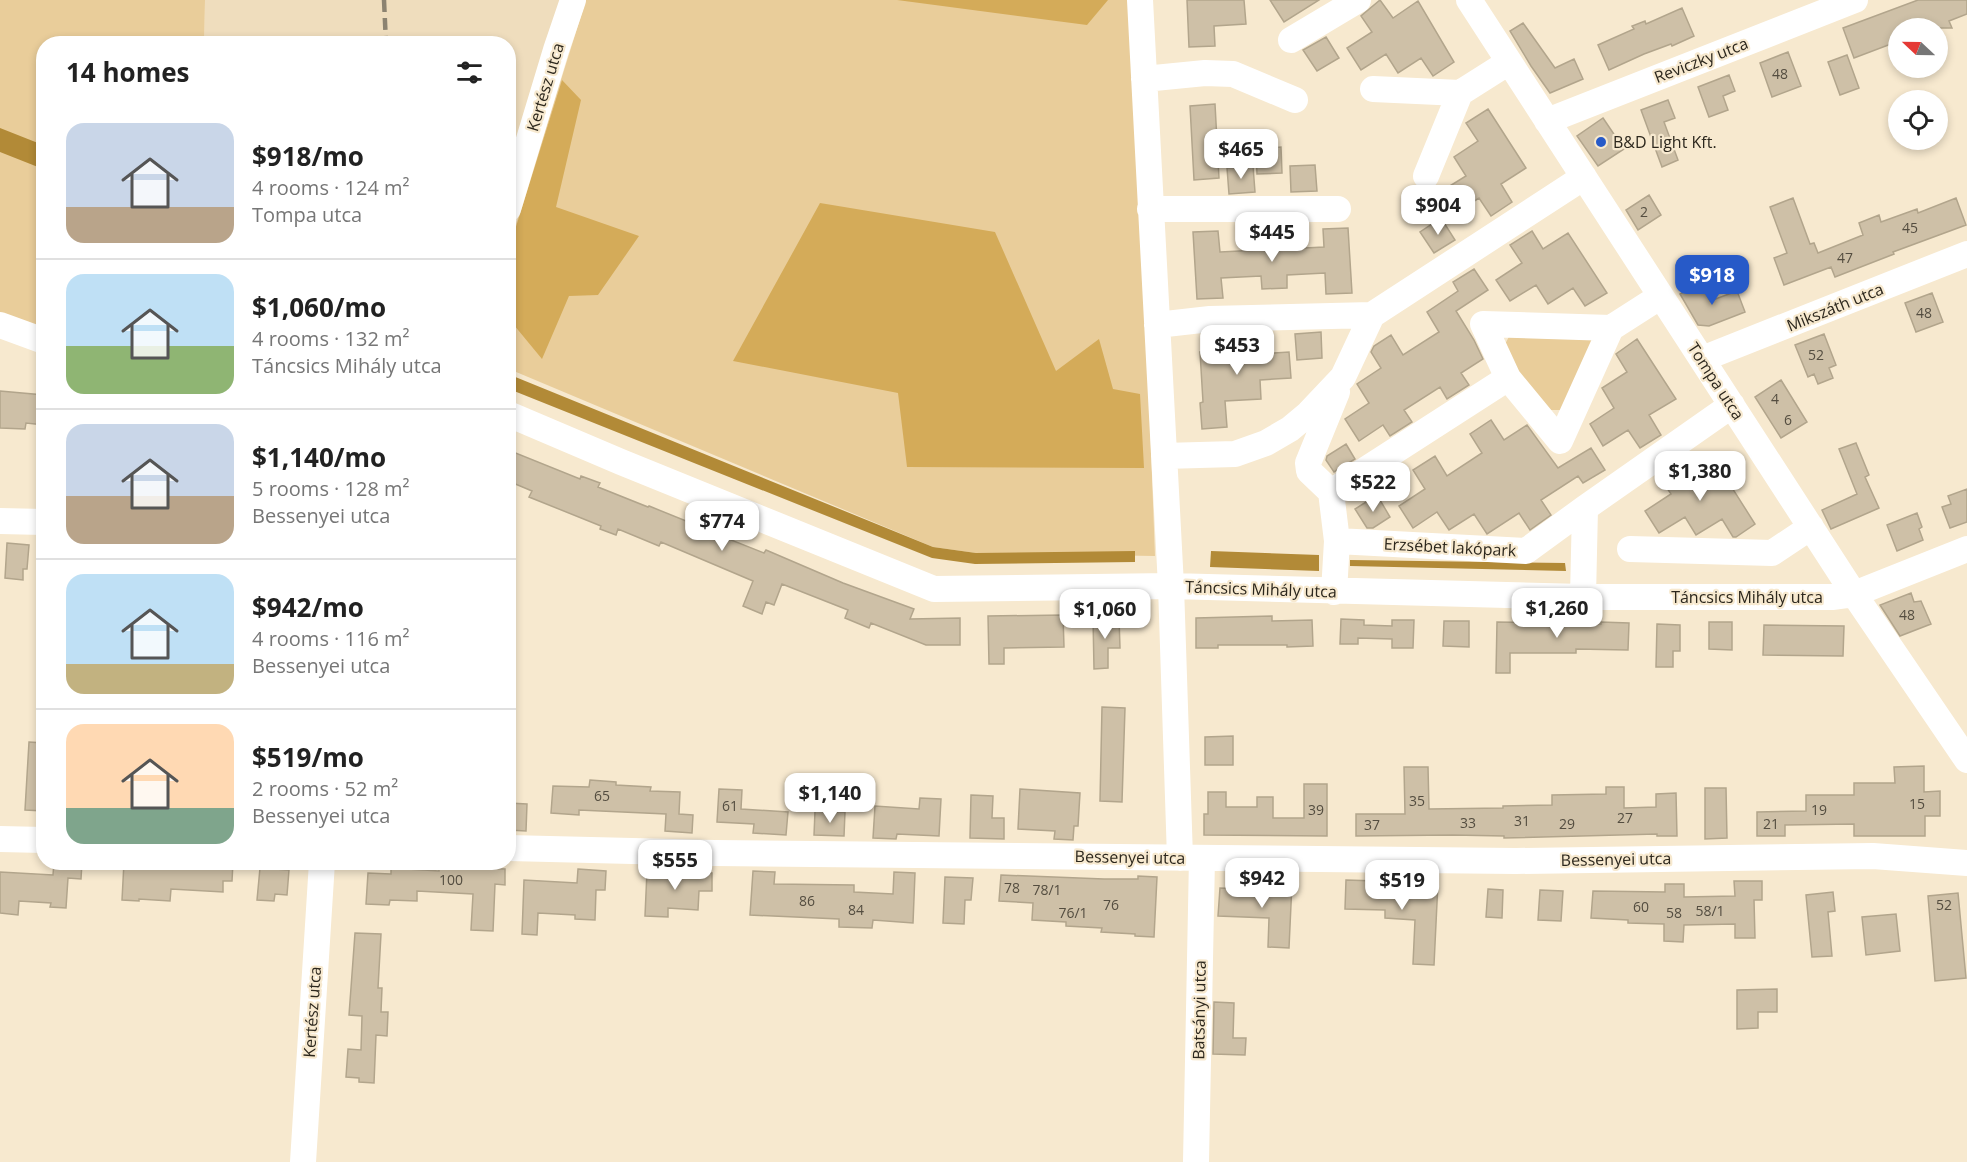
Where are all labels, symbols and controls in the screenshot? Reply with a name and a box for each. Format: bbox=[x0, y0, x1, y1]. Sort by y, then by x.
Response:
north arrow bbox=[1888, 18, 1948, 78]
map controls bbox=[1888, 18, 1948, 150]
street label: Reviczky utca bbox=[1651, 32, 1751, 88]
street label: Kertész utca bbox=[521, 40, 569, 134]
text: 14 homes bbox=[66, 54, 190, 90]
icon: filters bbox=[453, 56, 486, 89]
house number: 48 bbox=[1772, 64, 1788, 83]
button: locate bbox=[1888, 90, 1948, 150]
pin: $465 bbox=[1205, 129, 1277, 180]
place label: B&D Light Kft. bbox=[1613, 131, 1717, 153]
text: $465 bbox=[1218, 135, 1264, 162]
marker: B&D Light Kft. bbox=[1594, 135, 1608, 149]
text: $918/mo bbox=[252, 138, 364, 174]
icon: home bbox=[114, 147, 186, 219]
text: 4 rooms · 124 m² bbox=[252, 174, 410, 201]
pin: $904 bbox=[1402, 185, 1474, 236]
text: $904 bbox=[1415, 191, 1461, 218]
text: Tompa utca bbox=[252, 201, 362, 228]
house number: 2 bbox=[1640, 202, 1648, 221]
pin: $445 bbox=[1236, 212, 1308, 263]
text: $445 bbox=[1249, 218, 1295, 245]
house number: 45 bbox=[1902, 218, 1918, 237]
house number: 47 bbox=[1837, 248, 1853, 267]
pin: $918 bbox=[1676, 255, 1748, 306]
text: $918 bbox=[1689, 261, 1735, 288]
street label: Mikszáth utca bbox=[1783, 278, 1887, 336]
text: $1,060/mo bbox=[252, 289, 386, 325]
icon: home bbox=[114, 298, 186, 370]
house number: 48 bbox=[1916, 303, 1932, 322]
text: 4 rooms · 132 m² bbox=[252, 325, 410, 352]
pin: $453 bbox=[1201, 325, 1273, 376]
text: $453 bbox=[1214, 331, 1260, 358]
street label: Tompa utca bbox=[1683, 338, 1749, 424]
house number: 52 bbox=[1808, 345, 1824, 364]
text: Táncsics Mihály utca bbox=[252, 352, 442, 379]
house number: 4 bbox=[1771, 389, 1779, 408]
house number: 6 bbox=[1784, 410, 1792, 429]
text: $1,140/mo bbox=[252, 439, 386, 475]
icon: home bbox=[114, 448, 186, 520]
pin: $1,380 bbox=[1651, 451, 1749, 502]
text: $1,380 bbox=[1669, 457, 1731, 484]
pin: $522 bbox=[1337, 462, 1409, 513]
text: $522 bbox=[1350, 468, 1396, 495]
text: 5 rooms · 128 m² bbox=[252, 475, 410, 502]
pin: $774 bbox=[686, 501, 758, 552]
text: Bessenyei utca bbox=[252, 502, 390, 529]
text: $774 bbox=[699, 507, 745, 534]
street label: Erzsébet lakópark bbox=[1383, 533, 1517, 561]
street label: Táncsics Mihály utca bbox=[1185, 575, 1337, 603]
street label: Táncsics Mihály utca bbox=[1671, 586, 1823, 608]
pin: $1,260 bbox=[1508, 588, 1606, 639]
text: $942/mo bbox=[252, 589, 364, 625]
pin: $1,060 bbox=[1056, 589, 1154, 640]
text: $1,260 bbox=[1526, 594, 1588, 621]
text: $1,060 bbox=[1074, 595, 1136, 622]
icon: home bbox=[114, 598, 186, 670]
house number: 48 bbox=[1899, 605, 1915, 624]
text: 4 rooms · 116 m² bbox=[252, 625, 410, 652]
text: Bessenyei utca bbox=[252, 652, 390, 679]
text: $519/mo bbox=[252, 739, 364, 775]
icon: home bbox=[114, 748, 186, 820]
pin: $1,140 bbox=[781, 773, 879, 824]
text: 2 rooms · 52 m² bbox=[252, 775, 398, 802]
text: $1,140 bbox=[799, 779, 861, 806]
house number: 65 bbox=[594, 786, 610, 805]
house number: 35 bbox=[1409, 791, 1425, 810]
house number: 15 bbox=[1909, 794, 1925, 813]
house number: 61 bbox=[722, 796, 738, 815]
house number: 39 bbox=[1308, 800, 1324, 819]
house number: 19 bbox=[1811, 800, 1827, 819]
text: Bessenyei utca bbox=[252, 802, 390, 829]
house number: 27 bbox=[1617, 808, 1633, 827]
house number: 31 bbox=[1514, 811, 1530, 830]
house number: 33 bbox=[1460, 813, 1476, 832]
house number: 29 bbox=[1559, 814, 1575, 833]
house number: 21 bbox=[1763, 814, 1779, 833]
house number: 37 bbox=[1364, 815, 1380, 834]
pin: $555 bbox=[639, 840, 711, 891]
street label: Bessenyei utca bbox=[1074, 845, 1186, 869]
text: $555 bbox=[652, 846, 698, 873]
street label: Bessenyei utca bbox=[1560, 847, 1672, 871]
pin: $942 bbox=[1226, 858, 1298, 909]
pin: $519 bbox=[1366, 860, 1438, 911]
text: $942 bbox=[1239, 864, 1285, 891]
text: $519 bbox=[1379, 866, 1425, 893]
house number: 100 bbox=[439, 870, 463, 889]
house number: 78 bbox=[1004, 878, 1020, 897]
house number: 78/1 bbox=[1032, 880, 1062, 899]
house number: 86 bbox=[799, 891, 815, 910]
house number: 76 bbox=[1103, 895, 1119, 914]
house number: 52 bbox=[1936, 895, 1952, 914]
house number: 60 bbox=[1633, 897, 1649, 916]
house number: 84 bbox=[848, 900, 864, 919]
house number: 58/1 bbox=[1695, 901, 1725, 920]
house number: 76/1 bbox=[1058, 903, 1088, 922]
house number: 58 bbox=[1666, 903, 1682, 922]
street label: Batsányi utca bbox=[1187, 960, 1211, 1060]
street label: Kertész utca bbox=[298, 966, 326, 1058]

